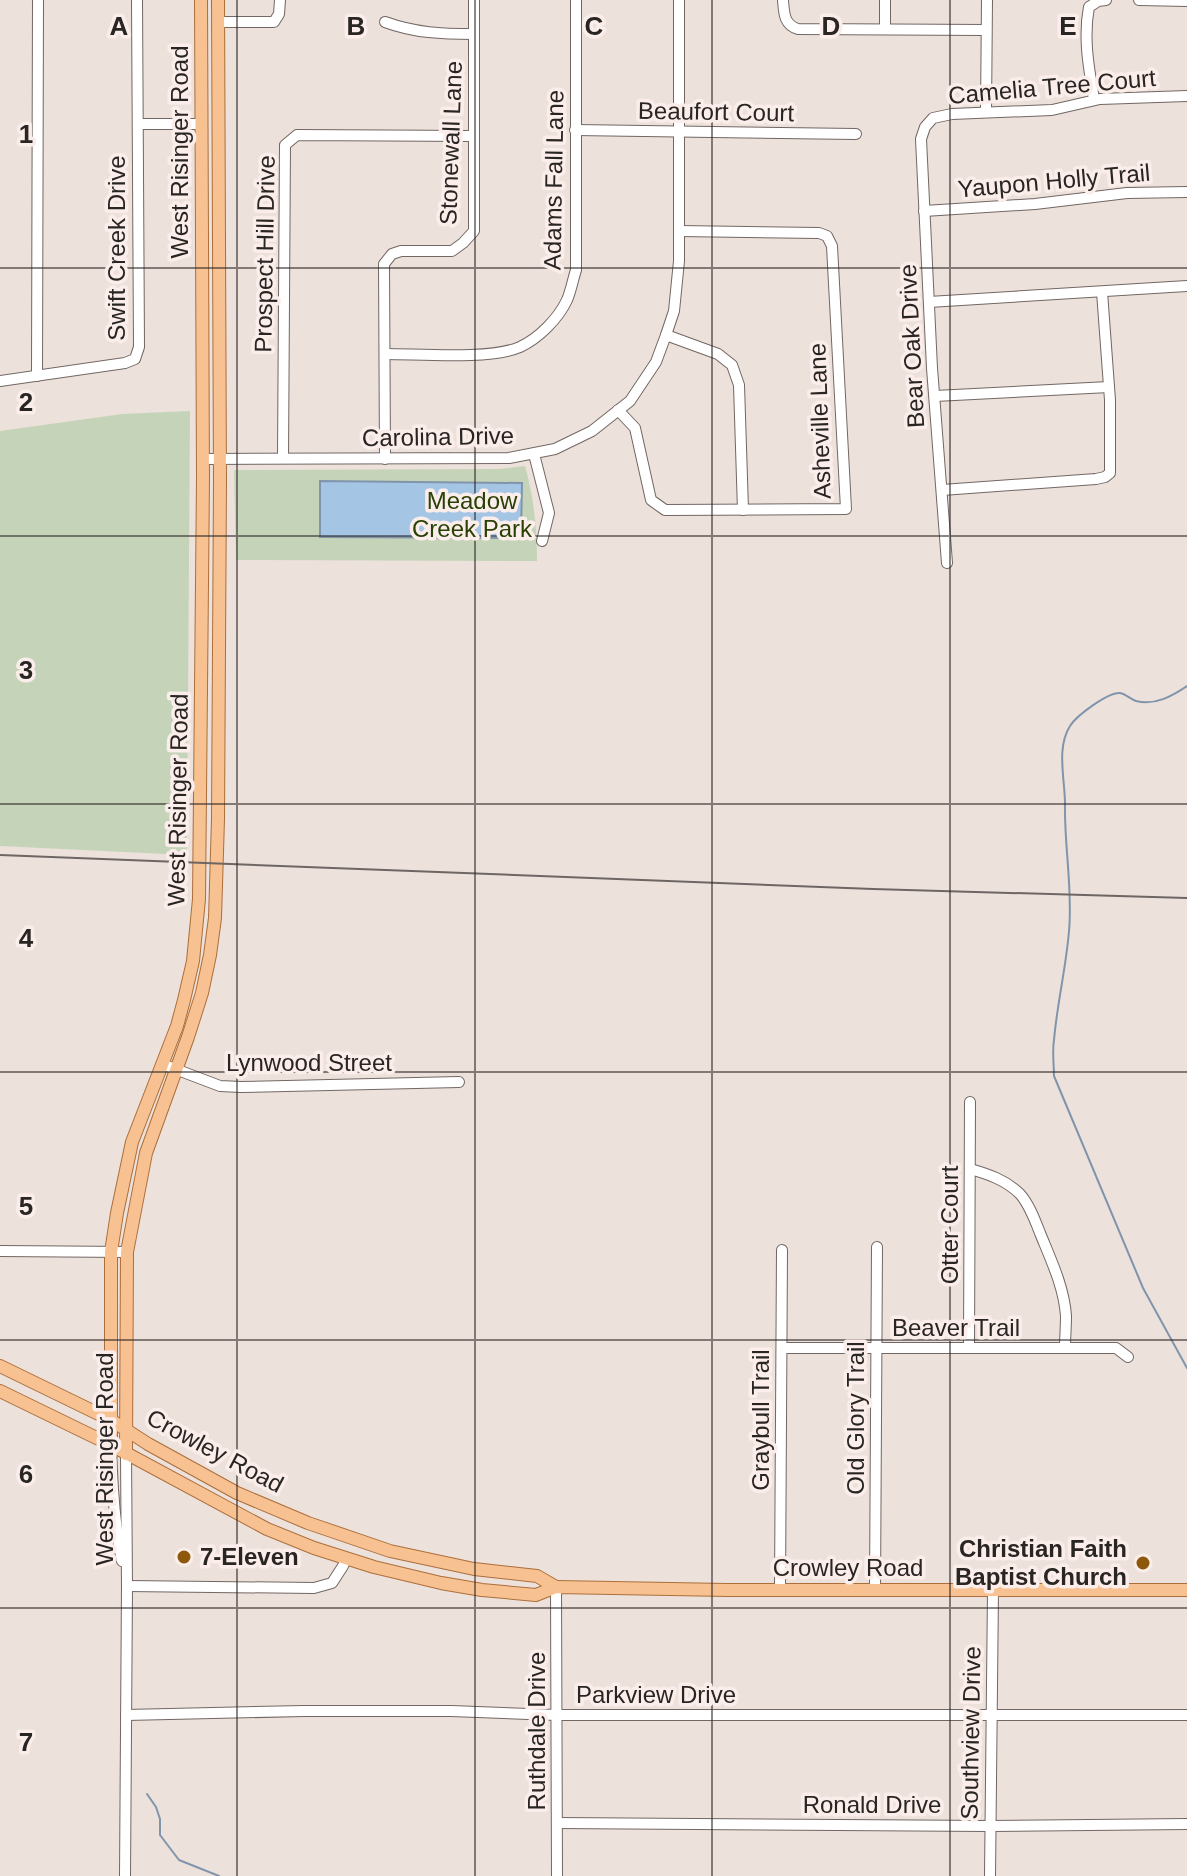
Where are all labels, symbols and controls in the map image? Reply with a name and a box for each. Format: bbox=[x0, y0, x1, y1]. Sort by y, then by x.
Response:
text: A bbox=[110, 11, 129, 41]
text: B bbox=[347, 11, 365, 41]
text: C bbox=[585, 11, 604, 41]
text: D bbox=[822, 11, 840, 41]
text: E bbox=[1059, 11, 1077, 41]
street label: West Risinger Road bbox=[166, 46, 193, 258]
street label: Stonewall Lane bbox=[434, 60, 467, 225]
street label: Camelia Tree Court bbox=[947, 64, 1157, 109]
street label: Adams Fall Lane bbox=[538, 90, 569, 270]
street label: Beaufort Court bbox=[638, 97, 795, 126]
text: 1 bbox=[19, 119, 33, 149]
street label: Swift Creek Drive bbox=[103, 155, 130, 341]
street label: Prospect Hill Drive bbox=[249, 155, 280, 353]
street label: Yaupon Holly Trail bbox=[957, 159, 1151, 202]
street label: Bear Oak Drive bbox=[894, 263, 929, 429]
street label: Asheville Lane bbox=[803, 343, 836, 499]
text: 2 bbox=[19, 387, 33, 417]
street label: Carolina Drive bbox=[362, 422, 514, 451]
park label: Meadow Creek Park bbox=[412, 487, 533, 542]
text: 3 bbox=[19, 655, 33, 685]
street label: West Risinger Road bbox=[162, 693, 193, 907]
text: 4 bbox=[19, 923, 34, 953]
street label: Lynwood Street bbox=[226, 1049, 392, 1076]
street label: Otter Court bbox=[936, 1165, 963, 1284]
text: 5 bbox=[19, 1191, 33, 1221]
street label: Beaver Trail bbox=[892, 1314, 1020, 1341]
street label: Old Glory Trail bbox=[842, 1341, 869, 1495]
street label: Graybull Trail bbox=[747, 1349, 774, 1491]
street label: West Risinger Road bbox=[91, 1353, 118, 1565]
street label: Crowley Road bbox=[142, 1403, 288, 1498]
text: 6 bbox=[19, 1459, 33, 1489]
place label: Christian Faith Baptist Church bbox=[955, 1535, 1127, 1590]
place label: 7-Eleven bbox=[200, 1543, 299, 1570]
marker: 7-Eleven bbox=[175, 1548, 193, 1566]
street label: Crowley Road bbox=[773, 1554, 923, 1581]
marker: Christian Faith Baptist Church bbox=[1134, 1554, 1152, 1572]
street label: Southview Drive bbox=[955, 1646, 986, 1820]
street label: Ruthdale Drive bbox=[523, 1652, 550, 1810]
street label: Parkview Drive bbox=[576, 1681, 736, 1708]
text: 7 bbox=[19, 1727, 33, 1757]
street label: Ronald Drive bbox=[803, 1791, 941, 1818]

